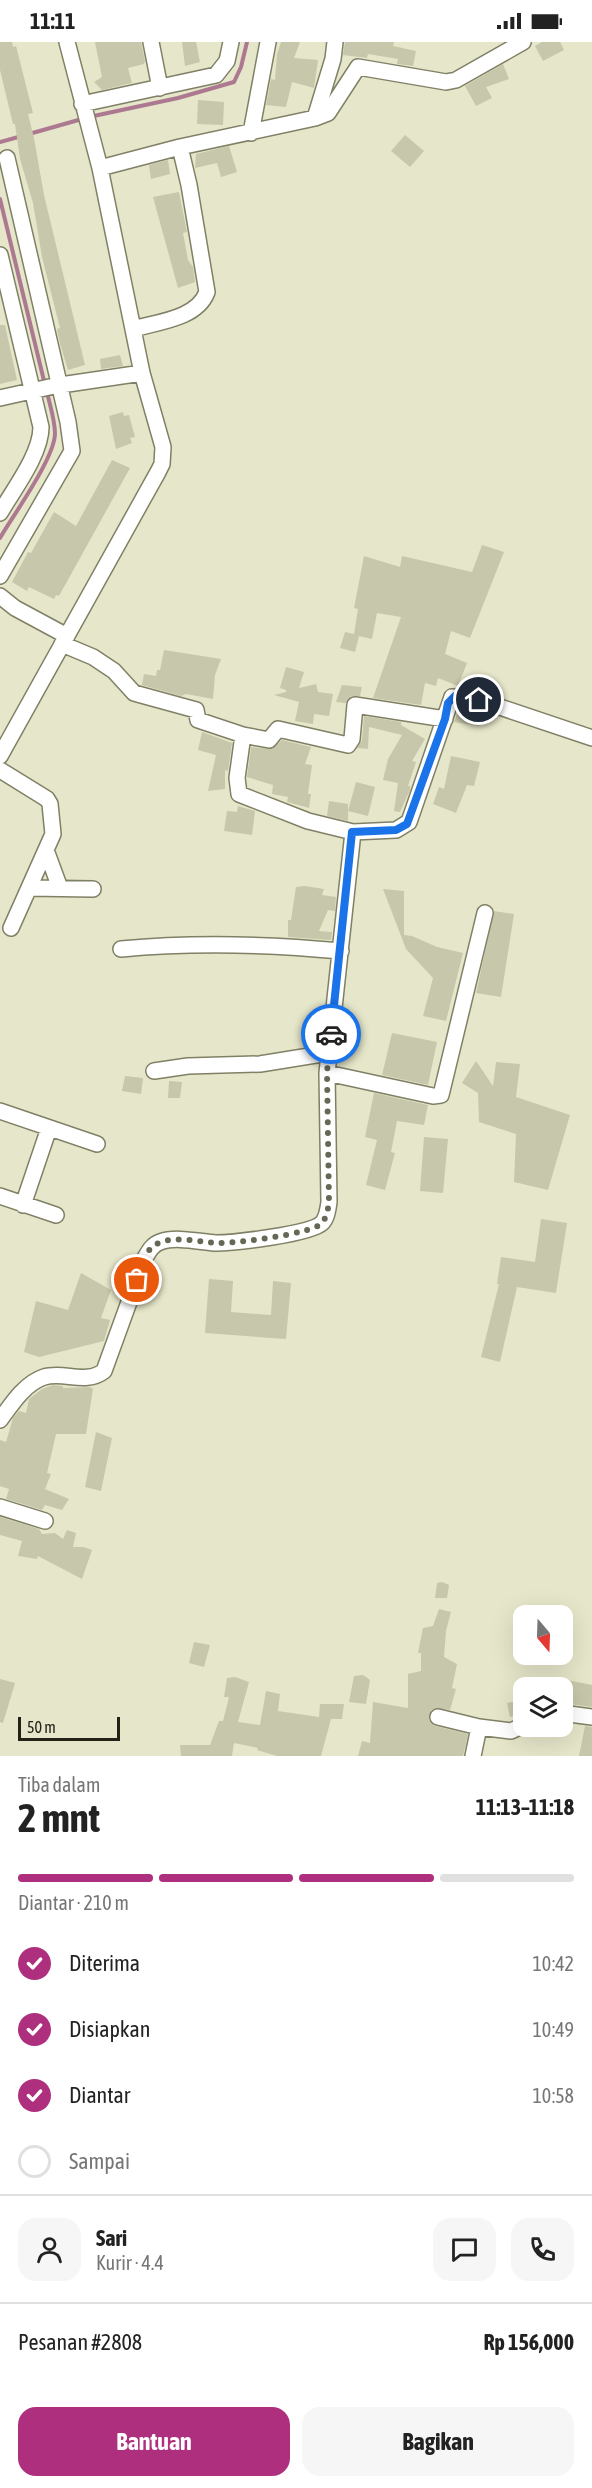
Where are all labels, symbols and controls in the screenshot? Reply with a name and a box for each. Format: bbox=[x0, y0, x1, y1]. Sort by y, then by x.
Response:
text: 11:11 bbox=[30, 8, 75, 34]
pin bbox=[453, 674, 504, 725]
icon: home bbox=[462, 683, 495, 716]
courier bbox=[301, 1004, 361, 1064]
icon: car bbox=[315, 1018, 348, 1051]
pin bbox=[111, 1254, 162, 1305]
icon: bag bbox=[120, 1263, 153, 1296]
north arrow bbox=[513, 1605, 573, 1665]
map controls bbox=[513, 1605, 573, 1737]
button: layers bbox=[513, 1677, 573, 1737]
scale bar bbox=[18, 1714, 120, 1742]
text: 50 m bbox=[27, 1718, 56, 1736]
text: Tiba dalam bbox=[18, 1773, 100, 1796]
text: 11:13–11:18 bbox=[476, 1794, 574, 1820]
text: 2 mnt bbox=[18, 1796, 100, 1840]
text: Diantar · 210 m bbox=[18, 1891, 129, 1914]
icon: check bbox=[18, 1947, 51, 1980]
text: Diterima bbox=[69, 1950, 140, 1976]
text: 10:42 bbox=[532, 1952, 574, 1975]
icon: check bbox=[18, 2013, 51, 2046]
text: Disiapkan bbox=[69, 2016, 150, 2042]
text: 10:49 bbox=[532, 2018, 574, 2041]
icon: check bbox=[18, 2079, 51, 2112]
text: Diantar bbox=[69, 2082, 130, 2108]
text: 10:58 bbox=[532, 2084, 574, 2107]
text: Sampai bbox=[69, 2148, 130, 2174]
button: person bbox=[18, 2218, 81, 2281]
button: chat bbox=[433, 2218, 496, 2281]
button: phone bbox=[511, 2218, 574, 2281]
text: Sari bbox=[96, 2225, 127, 2251]
text: Kurir · 4.4 bbox=[96, 2251, 164, 2274]
text: Pesanan #2808 bbox=[18, 2329, 142, 2355]
text: Rp 156,000 bbox=[484, 2329, 574, 2355]
button: Bantuan bbox=[18, 2407, 290, 2476]
button: Bagikan bbox=[302, 2407, 574, 2476]

